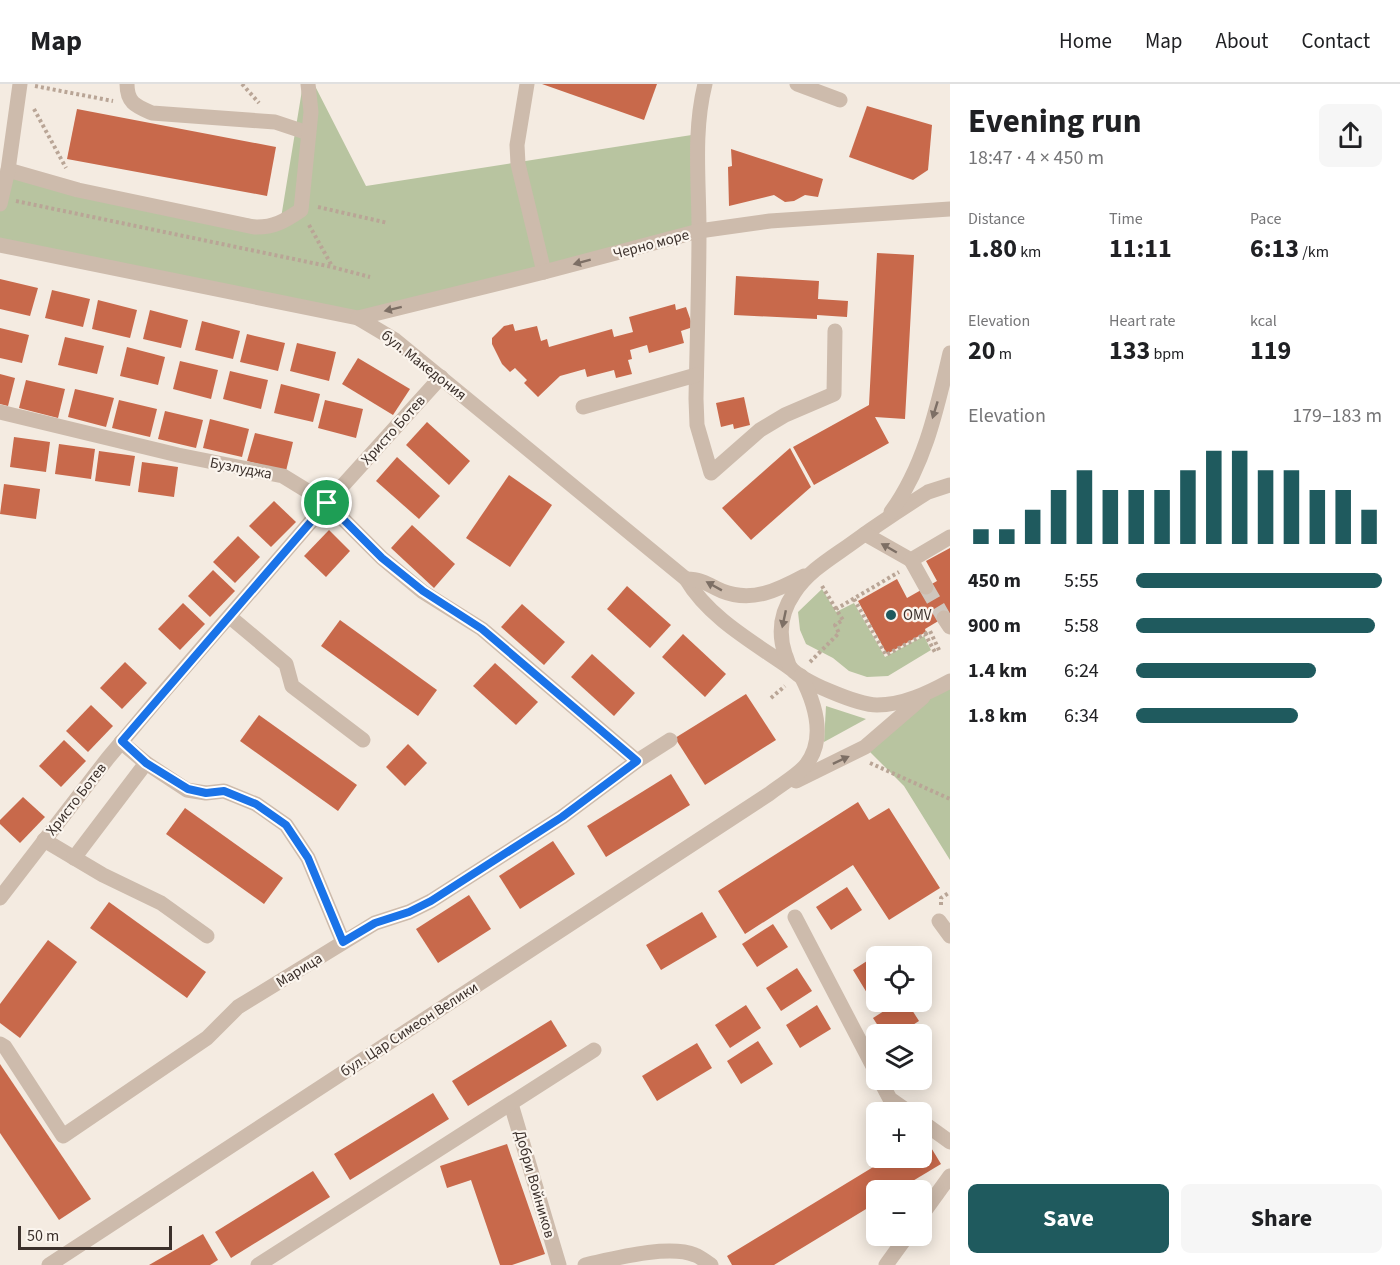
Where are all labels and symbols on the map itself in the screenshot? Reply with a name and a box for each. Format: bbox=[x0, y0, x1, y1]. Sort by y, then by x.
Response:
street label: Черно море bbox=[611, 224, 691, 265]
one-way arrow bbox=[573, 258, 591, 268]
one-way arrow bbox=[383, 305, 402, 315]
street label: бул. Македония bbox=[376, 325, 471, 406]
street label: Христо Ботев bbox=[356, 391, 431, 470]
one-way arrow bbox=[930, 401, 940, 419]
street label: Бузлуджа bbox=[208, 452, 274, 485]
pin bbox=[301, 477, 352, 528]
one-way arrow bbox=[880, 543, 897, 553]
one-way arrow bbox=[705, 581, 722, 591]
place label: OMV bbox=[903, 605, 932, 626]
marker: OMV bbox=[884, 608, 898, 622]
one-way arrow bbox=[779, 610, 788, 629]
one-way arrow bbox=[832, 755, 849, 764]
street label: Христо Ботев bbox=[41, 758, 112, 840]
street label: Марица bbox=[272, 948, 327, 993]
street label: бул. Цар Симеон Велики bbox=[336, 977, 482, 1082]
street label: Добри Войников bbox=[509, 1128, 560, 1241]
scale bar bbox=[18, 1223, 172, 1250]

